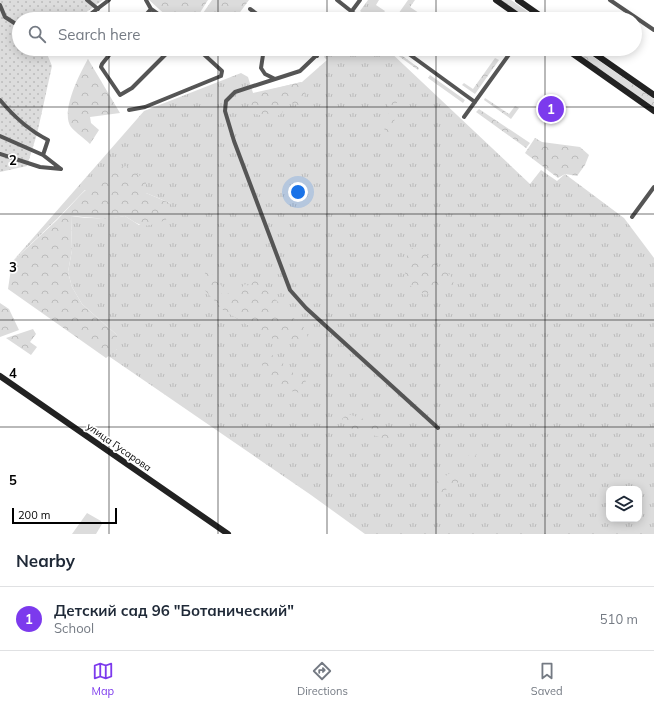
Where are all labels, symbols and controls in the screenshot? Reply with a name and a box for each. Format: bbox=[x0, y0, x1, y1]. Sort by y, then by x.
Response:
search box bbox=[12, 12, 642, 56]
icon: search bbox=[26, 23, 48, 45]
text: Search here bbox=[58, 25, 140, 44]
pin: 1 bbox=[538, 94, 564, 124]
text: 2 bbox=[9, 152, 17, 168]
your location bbox=[288, 182, 308, 202]
text: 3 bbox=[9, 259, 17, 275]
text: 4 bbox=[9, 365, 17, 381]
street label: улица Гусарова bbox=[84, 420, 154, 474]
text: 5 bbox=[9, 472, 17, 488]
map controls bbox=[606, 486, 642, 522]
button: layers bbox=[606, 486, 642, 522]
scale bar bbox=[12, 506, 117, 525]
text: 200 m bbox=[18, 508, 50, 522]
text: Nearby bbox=[16, 550, 75, 571]
text: Детский сад 96 "Ботанический" bbox=[54, 601, 294, 620]
text: 1 bbox=[25, 611, 33, 627]
text: 510 m bbox=[600, 611, 638, 627]
text: School bbox=[54, 620, 94, 636]
tab: Map bbox=[91, 660, 114, 698]
tab: Directions bbox=[297, 660, 348, 698]
tab: Saved bbox=[531, 660, 563, 698]

